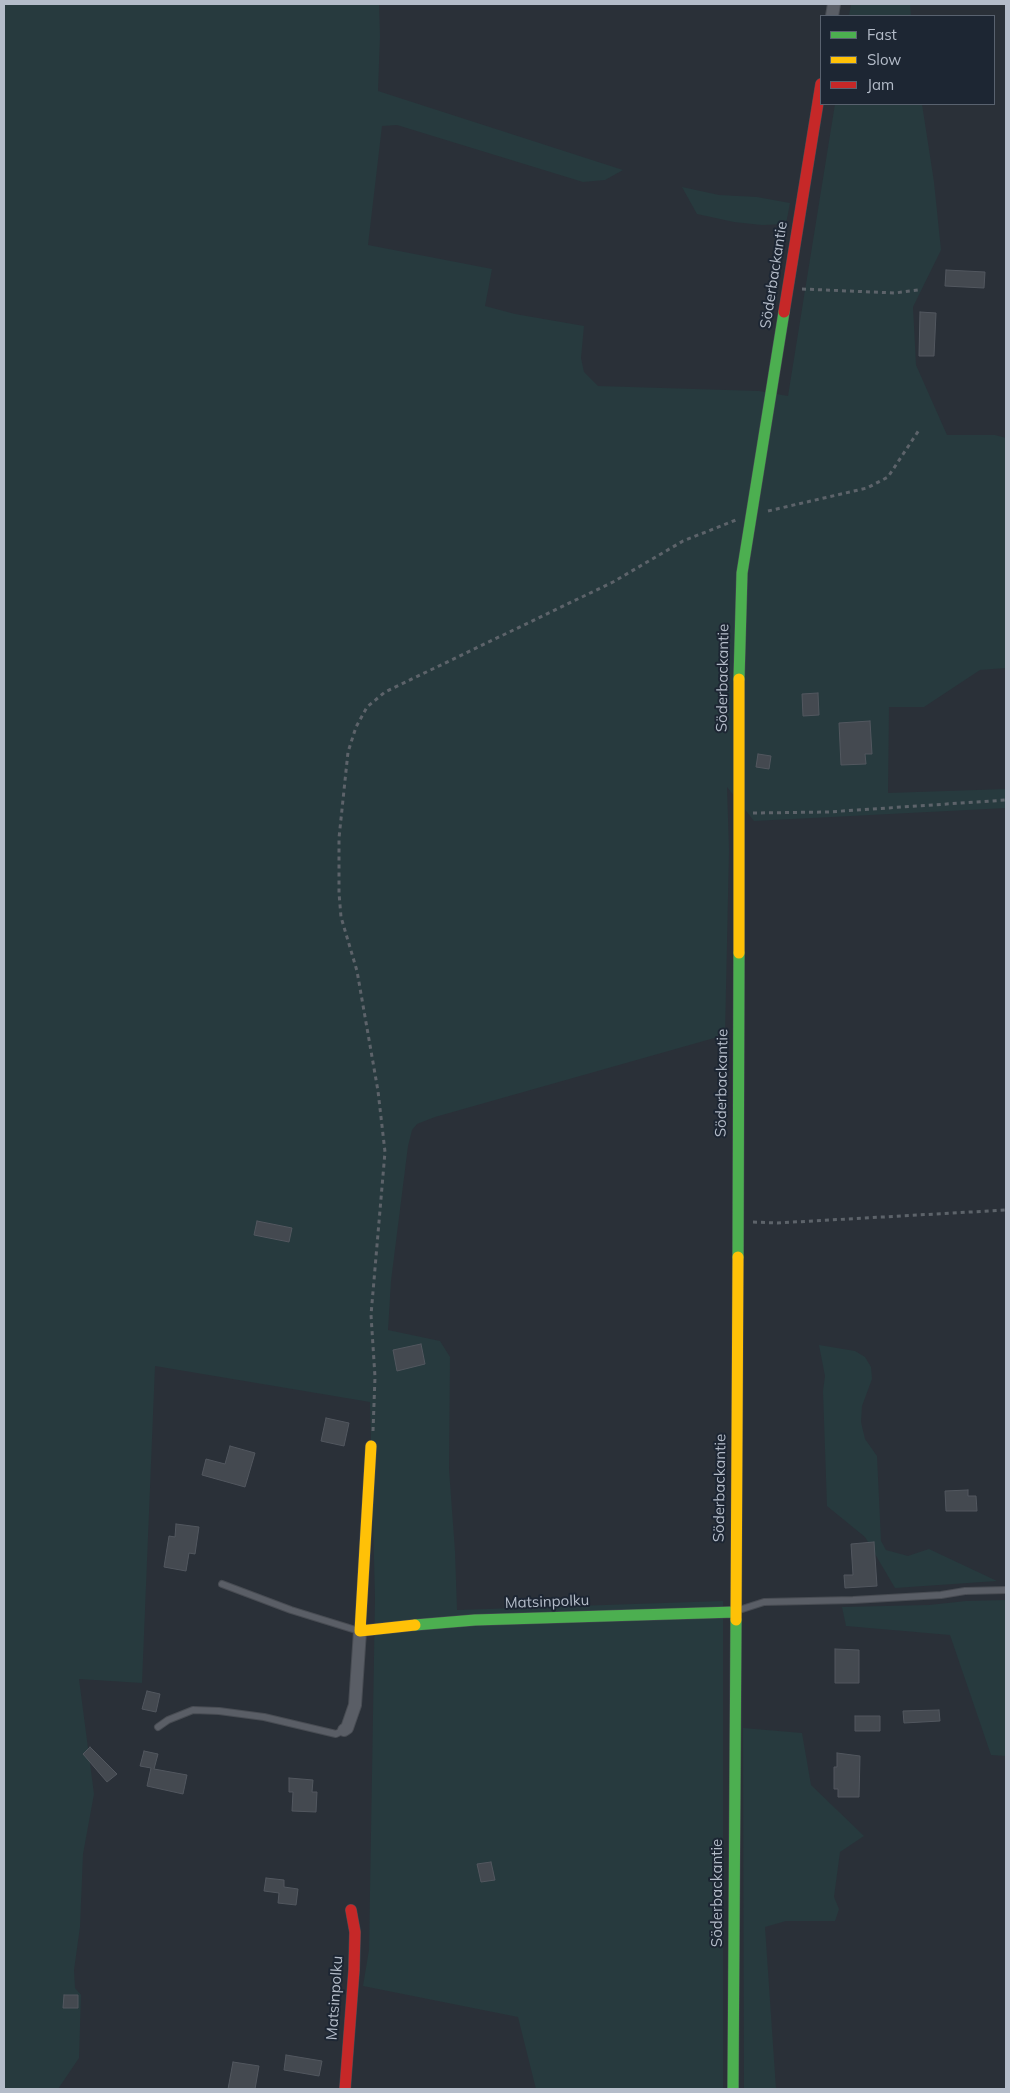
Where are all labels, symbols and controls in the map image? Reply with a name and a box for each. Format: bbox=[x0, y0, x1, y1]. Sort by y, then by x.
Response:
legend bbox=[820, 15, 995, 105]
text: Fast bbox=[867, 25, 897, 44]
text: Slow bbox=[867, 50, 901, 69]
text: Jam bbox=[867, 75, 894, 94]
street label: Söderbackantie bbox=[757, 220, 791, 330]
street label: Söderbackantie bbox=[713, 624, 733, 732]
street label: Söderbackantie bbox=[712, 1029, 732, 1137]
street label: Söderbackantie bbox=[710, 1434, 730, 1542]
street label: Matsinpolku bbox=[504, 1592, 590, 1612]
street label: Söderbackantie bbox=[708, 1839, 726, 1947]
street label: Matsinpolku bbox=[323, 1955, 347, 2041]

